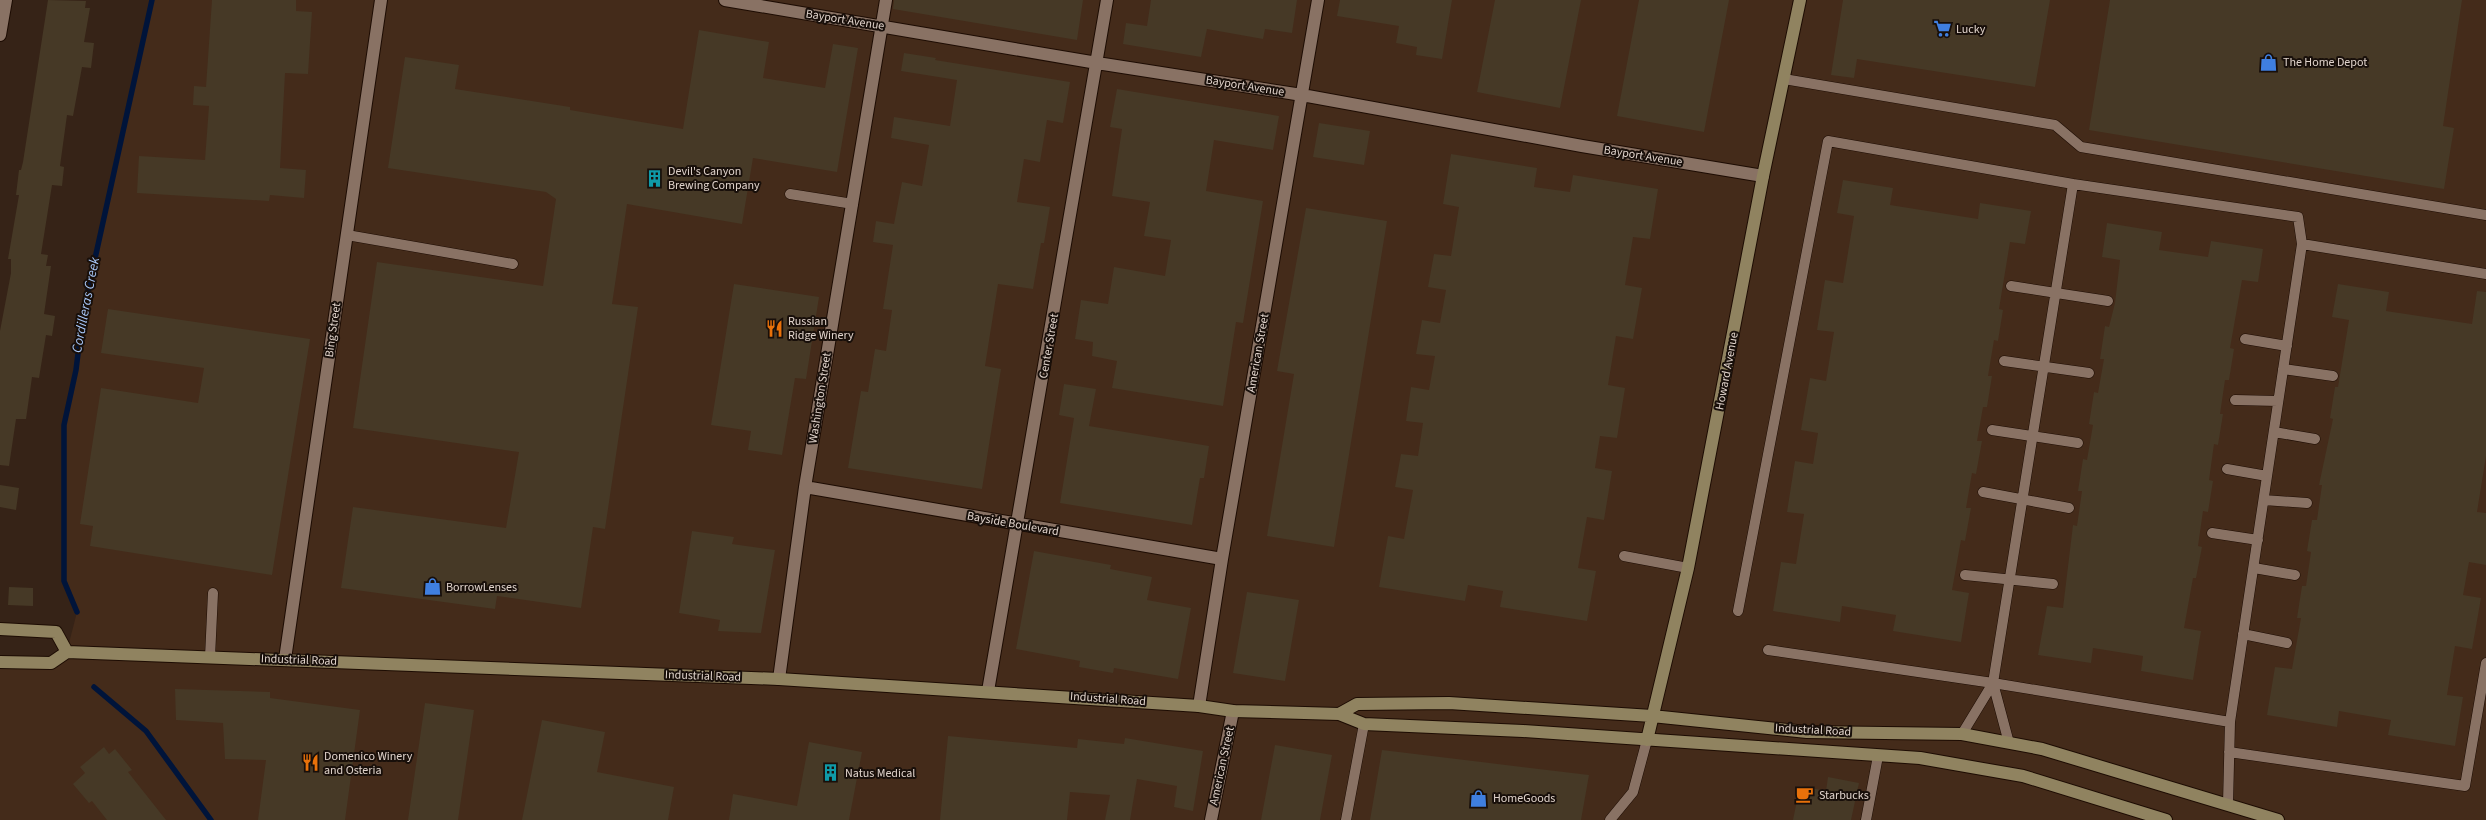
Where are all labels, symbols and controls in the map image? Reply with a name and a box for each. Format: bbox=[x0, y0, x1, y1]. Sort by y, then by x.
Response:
street label: Bayport Avenue bbox=[804, 5, 886, 35]
supermarket icon: Lucky bbox=[1932, 19, 1952, 39]
place label: Lucky bbox=[1956, 21, 1986, 38]
shop icon: The Home Depot bbox=[2259, 52, 2279, 72]
place label: The Home Depot bbox=[2283, 54, 2367, 71]
street label: Bayport Avenue bbox=[1204, 71, 1286, 101]
street label: Bayport Avenue bbox=[1602, 141, 1684, 171]
place label: Devil's Canyon Brewing Company bbox=[668, 163, 760, 194]
building icon: Devil's Canyon Brewing Company bbox=[644, 168, 664, 188]
water label: Cordilleras Creek bbox=[67, 255, 105, 355]
street label: Bing Street bbox=[321, 302, 345, 358]
street label: Center Street bbox=[1035, 312, 1063, 380]
street label: American Street bbox=[1243, 312, 1273, 394]
place label: Russian Ridge Winery bbox=[788, 313, 854, 344]
restaurant icon: Russian Ridge Winery bbox=[764, 318, 784, 338]
street label: Howard Avenue bbox=[1711, 331, 1743, 411]
street label: Washington Street bbox=[804, 351, 836, 445]
street label: Bayside Boulevard bbox=[966, 508, 1060, 540]
shop icon: BorrowLenses bbox=[422, 577, 442, 597]
place label: BorrowLenses bbox=[446, 579, 517, 596]
street label: Industrial Road bbox=[261, 650, 337, 670]
street label: Industrial Road bbox=[665, 666, 741, 686]
street label: Industrial Road bbox=[1069, 688, 1147, 710]
street label: Industrial Road bbox=[1775, 720, 1851, 740]
street label: American Street bbox=[1205, 725, 1239, 807]
place label: Domenico Winery and Osteria bbox=[324, 748, 413, 779]
restaurant icon: Domenico Winery and Osteria bbox=[300, 753, 320, 773]
building icon: Natus Medical bbox=[821, 763, 841, 783]
place label: Natus Medical bbox=[845, 765, 915, 782]
cafe icon: Starbucks bbox=[1795, 785, 1815, 805]
place label: Starbucks bbox=[1819, 787, 1869, 804]
shop icon: HomeGoods bbox=[1469, 788, 1489, 808]
place label: HomeGoods bbox=[1493, 790, 1555, 807]

